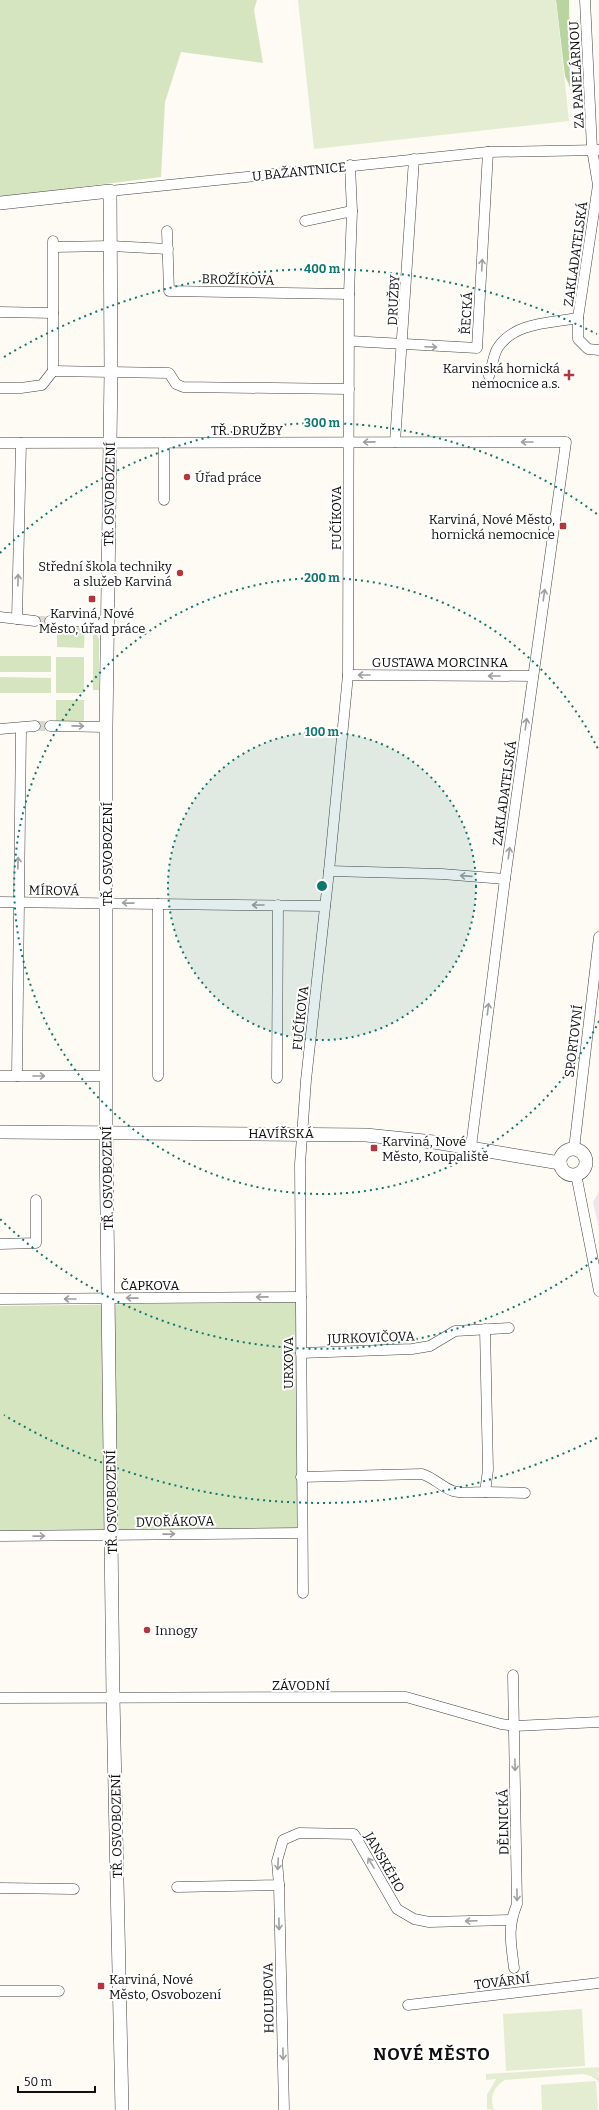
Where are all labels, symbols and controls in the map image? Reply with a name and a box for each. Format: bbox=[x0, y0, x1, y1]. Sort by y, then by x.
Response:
street label: ZA PANELÁRNOU bbox=[566, 20, 587, 129]
street label: U BAŽANTNICE bbox=[251, 159, 347, 184]
street label: ZAKLADATELSKÁ bbox=[561, 200, 590, 308]
one-way arrow bbox=[478, 259, 485, 272]
text: 400 m bbox=[304, 262, 341, 276]
street label: BROŽÍKOVA bbox=[202, 271, 275, 288]
street label: DRUŽBY bbox=[385, 274, 402, 326]
street label: ŘECKÁ bbox=[458, 290, 475, 335]
one-way arrow bbox=[424, 343, 437, 350]
place label: Karvinská hornická nemocnice a.s. bbox=[443, 361, 560, 391]
marker: Karvinská hornická nemocnice a.s. bbox=[563, 369, 575, 381]
text: 300 m bbox=[304, 416, 340, 430]
street label: TŘ. DRUŽBY bbox=[211, 423, 284, 438]
one-way arrow bbox=[521, 438, 534, 446]
one-way arrow bbox=[363, 439, 376, 446]
street label: TŘ. OSVOBOZENÍ bbox=[101, 442, 118, 546]
place label: Úřad práce bbox=[195, 470, 261, 485]
marker: Úřad práce bbox=[182, 472, 192, 482]
street label: FUČÍKOVA bbox=[329, 485, 344, 550]
place label: Karviná, Nové Město, hornická nemocnice bbox=[429, 512, 555, 542]
marker: Karviná, Nové Město, hornická nemocnice bbox=[558, 521, 568, 531]
place label: Střední škola techniky a služeb Karviná bbox=[38, 559, 172, 589]
marker: Střední škola techniky a služeb Karviná bbox=[175, 568, 185, 578]
text: 200 m bbox=[304, 571, 340, 585]
one-way arrow bbox=[14, 574, 22, 587]
one-way arrow bbox=[540, 589, 548, 602]
marker: Karviná, Nové Město, úřad práce bbox=[87, 594, 97, 604]
place label: Karviná, Nové Město, úřad práce bbox=[39, 606, 145, 636]
street label: GUSTAWA MORCINKA bbox=[372, 655, 509, 670]
one-way arrow bbox=[358, 671, 371, 679]
one-way arrow bbox=[488, 672, 501, 680]
one-way arrow bbox=[522, 718, 530, 731]
one-way arrow bbox=[71, 723, 84, 730]
text: 100 m bbox=[305, 725, 340, 739]
street label: ZAKLADATELSKÁ bbox=[490, 739, 519, 847]
street label: TŘ. OSVOBOZENÍ bbox=[100, 802, 115, 906]
one-way arrow bbox=[505, 847, 512, 860]
one-way arrow bbox=[14, 857, 22, 870]
one-way arrow bbox=[460, 873, 473, 880]
centre of rings bbox=[315, 879, 329, 893]
street label: MÍROVÁ bbox=[29, 883, 80, 898]
one-way arrow bbox=[122, 900, 135, 907]
one-way arrow bbox=[252, 901, 265, 909]
street label: FUČÍKOVA bbox=[290, 984, 311, 1051]
one-way arrow bbox=[484, 1003, 492, 1016]
street label: SPORTOVNÍ bbox=[562, 1004, 585, 1078]
one-way arrow bbox=[32, 1072, 45, 1080]
street label: TŘ. OSVOBOZENÍ bbox=[99, 1126, 116, 1230]
street label: HAVÍŘSKÁ bbox=[248, 1126, 315, 1141]
place label: Karviná, Nové Město, Koupaliště bbox=[382, 1134, 489, 1164]
marker: Karviná, Nové Město, Koupaliště bbox=[369, 1143, 379, 1153]
street label: ČAPKOVA bbox=[121, 1278, 180, 1293]
one-way arrow bbox=[256, 1293, 269, 1301]
one-way arrow bbox=[64, 1295, 77, 1303]
one-way arrow bbox=[126, 1295, 139, 1302]
street label: JURKOVIČOVA bbox=[326, 1328, 416, 1347]
street label: URXOVA bbox=[281, 1336, 296, 1389]
street label: TŘ. OSVOBOZENÍ bbox=[103, 1450, 120, 1554]
street label: DVOŘÁKOVA bbox=[136, 1513, 215, 1530]
one-way arrow bbox=[162, 1530, 175, 1538]
one-way arrow bbox=[32, 1532, 45, 1540]
place label: Innogy bbox=[155, 1623, 198, 1638]
marker: Innogy bbox=[142, 1625, 152, 1635]
street label: ZÁVODNÍ bbox=[272, 1678, 330, 1693]
one-way arrow bbox=[512, 1758, 519, 1771]
street label: TŘ. OSVOBOZENÍ bbox=[108, 1774, 125, 1878]
street label: DĚLNICKÁ bbox=[495, 1788, 512, 1855]
street label: JANSKÉHO bbox=[361, 1829, 408, 1895]
one-way arrow bbox=[275, 1857, 282, 1870]
one-way arrow bbox=[366, 1857, 374, 1869]
one-way arrow bbox=[513, 1888, 521, 1901]
one-way arrow bbox=[276, 1917, 283, 1930]
one-way arrow bbox=[465, 1917, 478, 1925]
street label: HOLUBOVA bbox=[260, 1962, 277, 2033]
street label: TOVÁRNÍ bbox=[473, 1971, 531, 1992]
place label: Karviná, Nové Město, Osvobození bbox=[109, 1972, 221, 2002]
marker: Karviná, Nové Město, Osvobození bbox=[96, 1981, 106, 1991]
district label: NOVÉ MĚSTO bbox=[373, 2043, 491, 2065]
one-way arrow bbox=[279, 2047, 286, 2060]
scale bar bbox=[18, 2068, 95, 2094]
text: 50 m bbox=[24, 2075, 53, 2089]

